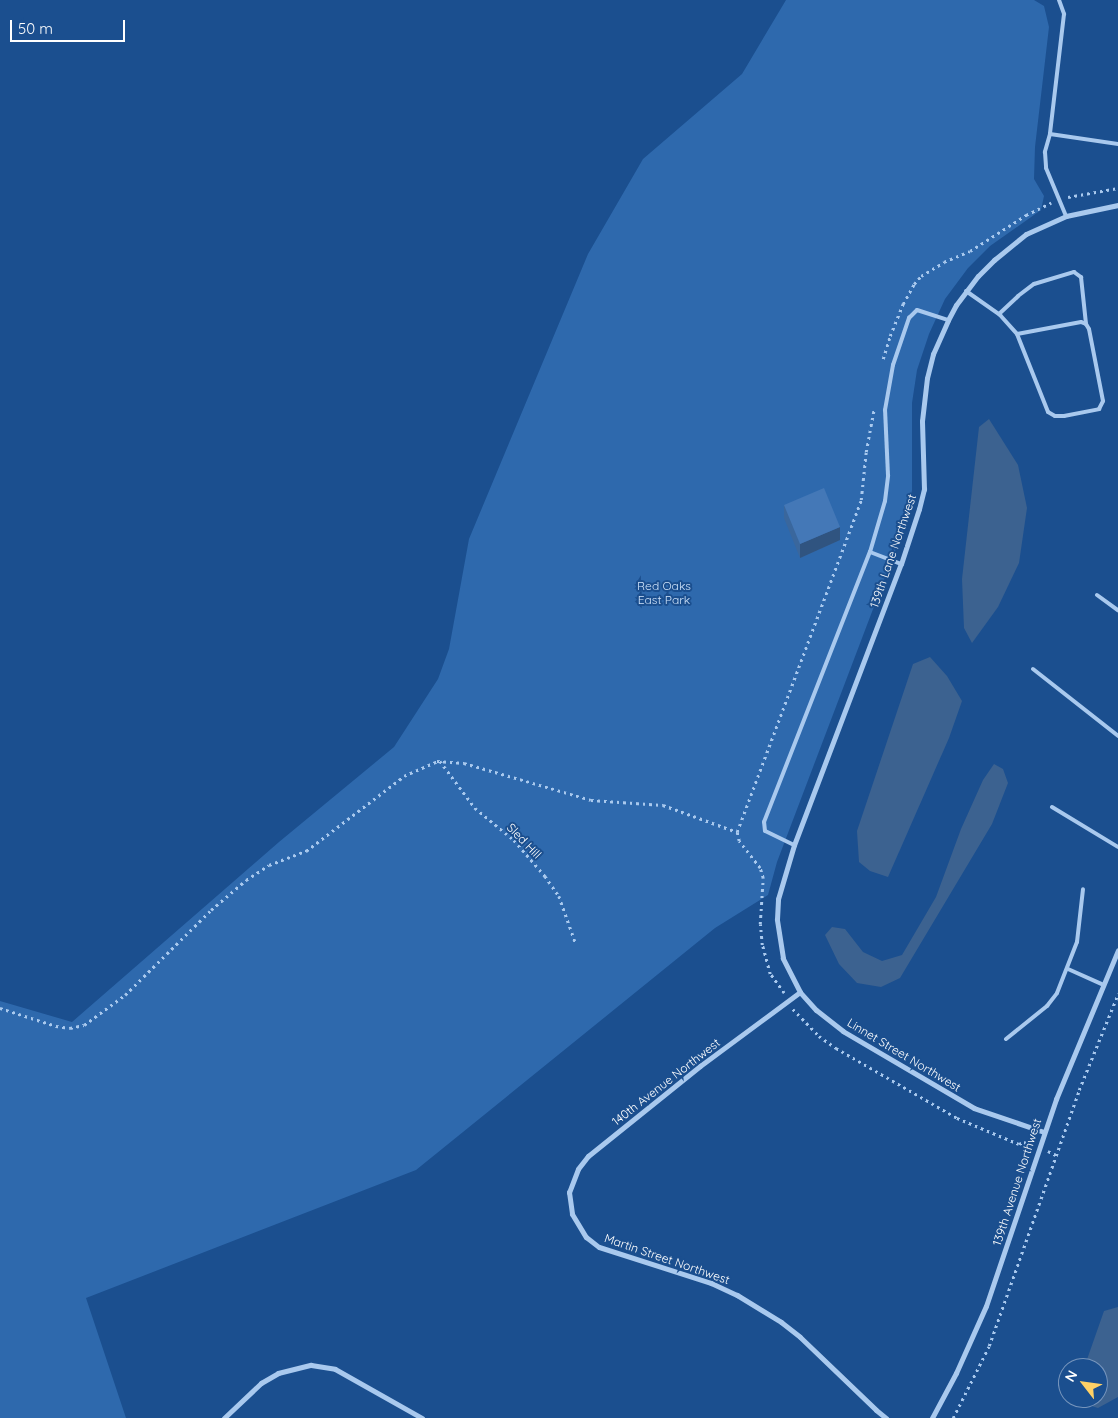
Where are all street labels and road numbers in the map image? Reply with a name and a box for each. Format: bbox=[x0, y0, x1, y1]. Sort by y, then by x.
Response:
street label: 139th Lane Northwest bbox=[867, 492, 919, 610]
street label: Sled Hill bbox=[504, 820, 544, 862]
street label: Linnet Street Northwest bbox=[845, 1015, 963, 1095]
street label: 140th Avenue Northwest bbox=[609, 1035, 723, 1129]
street label: 139th Avenue Northwest bbox=[990, 1117, 1044, 1247]
street label: Martin Street Northwest bbox=[602, 1231, 732, 1287]

